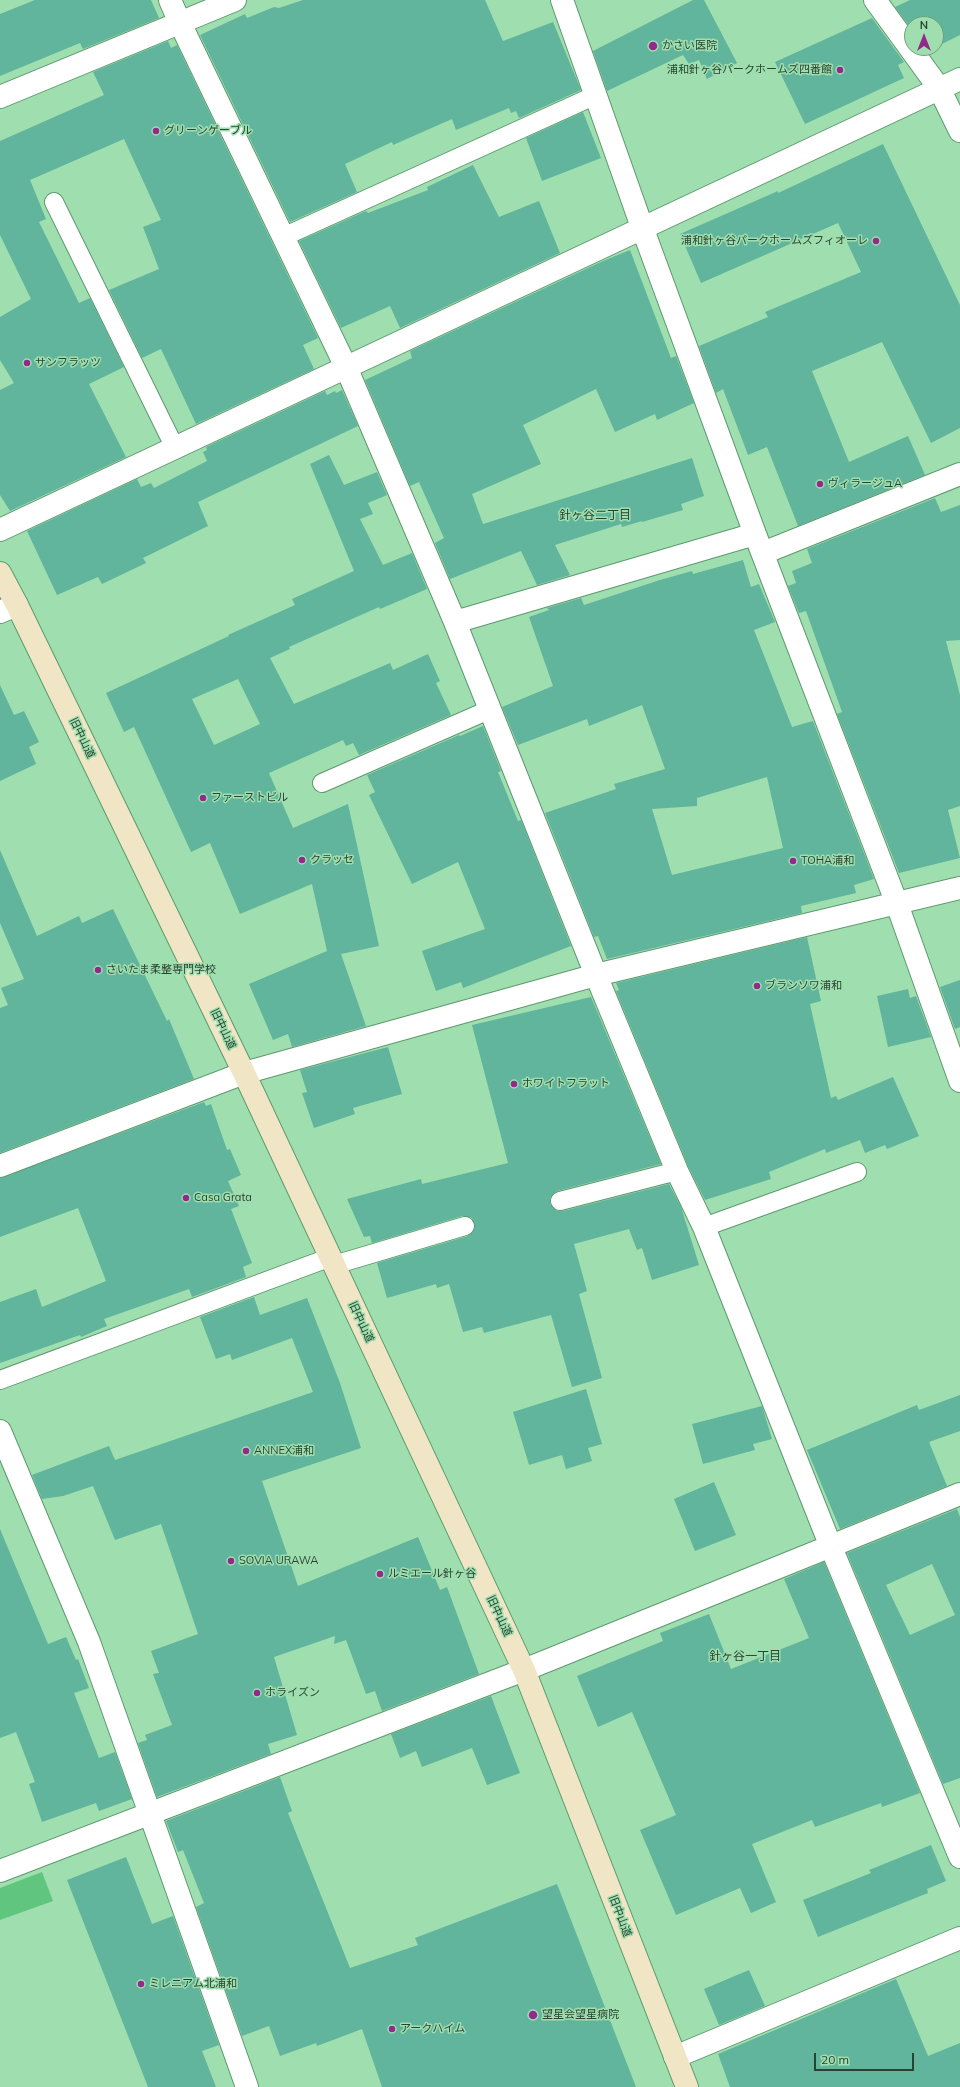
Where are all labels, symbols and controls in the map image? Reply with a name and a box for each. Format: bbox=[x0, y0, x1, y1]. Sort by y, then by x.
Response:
north arrow bbox=[904, 16, 944, 56]
text: N bbox=[920, 18, 928, 32]
place label: かさい医院 bbox=[662, 39, 717, 53]
marker: かさい医院 bbox=[647, 40, 659, 52]
place label: 浦和針ヶ谷パークホームズ四番館 bbox=[667, 63, 832, 77]
marker: 浦和針ヶ谷パークホームズ四番館 bbox=[835, 65, 845, 75]
place label: グリーンゲーブル bbox=[164, 124, 252, 138]
marker: グリーンゲーブル bbox=[151, 126, 161, 136]
place label: 浦和針ヶ谷パークホームズフィオーレ bbox=[681, 234, 868, 248]
marker: 浦和針ヶ谷パークホームズフィオーレ bbox=[871, 236, 881, 246]
place label: サンフラッツ bbox=[35, 356, 101, 370]
marker: サンフラッツ bbox=[22, 358, 32, 368]
place label: ヴィラージュA bbox=[828, 477, 902, 491]
marker: ヴィラージュA bbox=[815, 479, 825, 489]
district label: 針ヶ谷二丁目 bbox=[559, 508, 631, 522]
street label: 旧中山道 bbox=[66, 715, 98, 761]
place label: ファーストビル bbox=[211, 791, 288, 805]
marker: ファーストビル bbox=[198, 793, 208, 803]
place label: クラッセ bbox=[310, 853, 354, 867]
place label: TOHA浦和 bbox=[801, 854, 854, 868]
marker: クラッセ bbox=[297, 855, 307, 865]
marker: TOHA浦和 bbox=[788, 856, 798, 866]
place label: さいたま柔整専門学校 bbox=[106, 963, 216, 977]
marker: さいたま柔整専門学校 bbox=[93, 965, 103, 975]
place label: ブランソワ浦和 bbox=[765, 979, 842, 993]
marker: ブランソワ浦和 bbox=[752, 981, 762, 991]
street label: 旧中山道 bbox=[207, 1006, 239, 1052]
place label: ホワイトフラット bbox=[522, 1077, 610, 1091]
marker: ホワイトフラット bbox=[509, 1079, 519, 1089]
place label: Casa Grata bbox=[194, 1191, 252, 1205]
marker: Casa Grata bbox=[181, 1193, 191, 1203]
street label: 旧中山道 bbox=[346, 1299, 376, 1345]
place label: ANNEX浦和 bbox=[254, 1444, 314, 1458]
marker: ANNEX浦和 bbox=[241, 1446, 251, 1456]
place label: SOVIA URAWA bbox=[239, 1554, 318, 1568]
marker: SOVIA URAWA bbox=[226, 1556, 236, 1566]
place label: ルミエール針ヶ谷 bbox=[388, 1567, 476, 1581]
marker: ルミエール針ヶ谷 bbox=[375, 1569, 385, 1579]
street label: 旧中山道 bbox=[484, 1593, 514, 1639]
district label: 針ヶ谷一丁目 bbox=[709, 1649, 781, 1663]
place label: ホライズン bbox=[265, 1686, 320, 1700]
marker: ホライズン bbox=[252, 1688, 262, 1698]
street label: 旧中山道 bbox=[606, 1893, 634, 1939]
place label: ミレニアム北浦和 bbox=[149, 1977, 237, 1991]
marker: ミレニアム北浦和 bbox=[136, 1979, 146, 1989]
place label: 望星会望星病院 bbox=[542, 2008, 619, 2022]
marker: 望星会望星病院 bbox=[527, 2009, 539, 2021]
place label: アークハイム bbox=[400, 2022, 465, 2036]
marker: アークハイム bbox=[387, 2024, 397, 2034]
scale bar bbox=[816, 2045, 916, 2071]
text: 20 m bbox=[821, 2052, 849, 2067]

